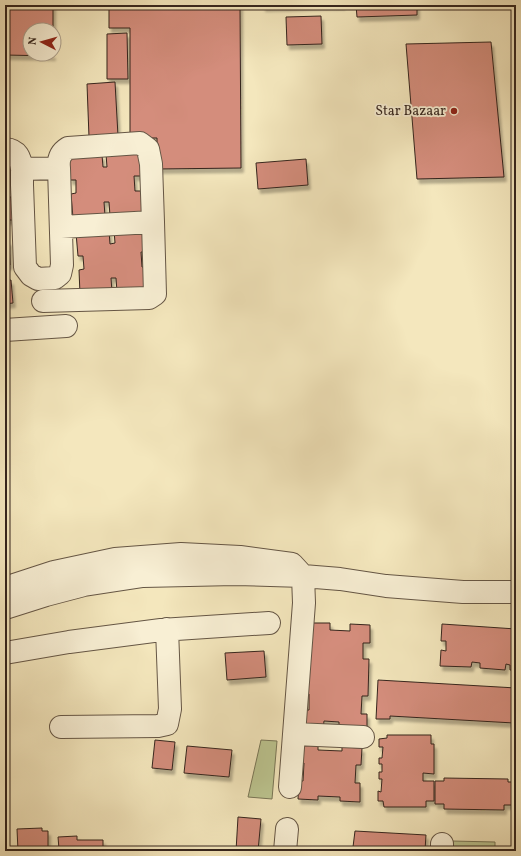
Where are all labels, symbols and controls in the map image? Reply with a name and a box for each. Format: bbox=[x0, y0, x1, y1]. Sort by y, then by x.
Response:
north arrow bbox=[22, 22, 62, 62]
text: N bbox=[26, 36, 41, 46]
place label: Star Bazaar bbox=[375, 102, 446, 121]
marker: Star Bazaar bbox=[449, 106, 459, 116]

